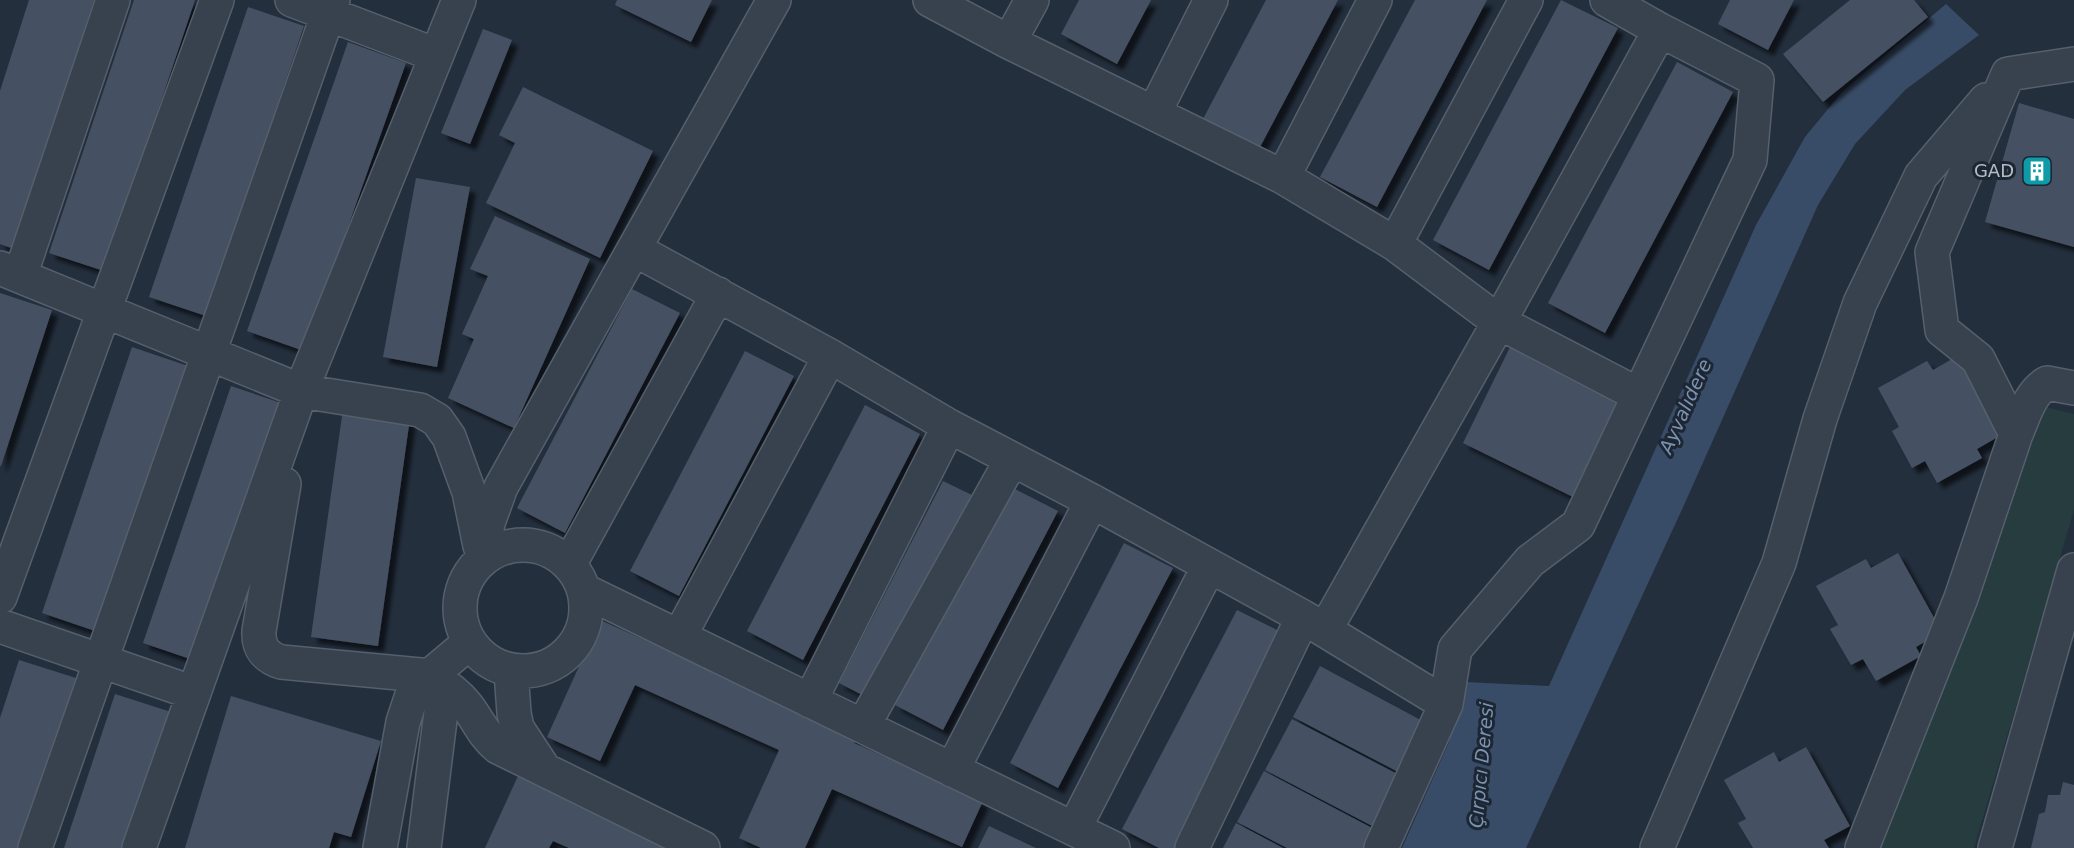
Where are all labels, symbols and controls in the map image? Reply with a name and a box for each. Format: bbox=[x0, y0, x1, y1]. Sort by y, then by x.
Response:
building icon: GAD bbox=[2020, 154, 2054, 188]
place label: GAD bbox=[1974, 160, 2014, 181]
water label: Ayvalıdere bbox=[1654, 355, 1716, 458]
water label: Çırpıcı Deresi bbox=[1465, 700, 1498, 829]

